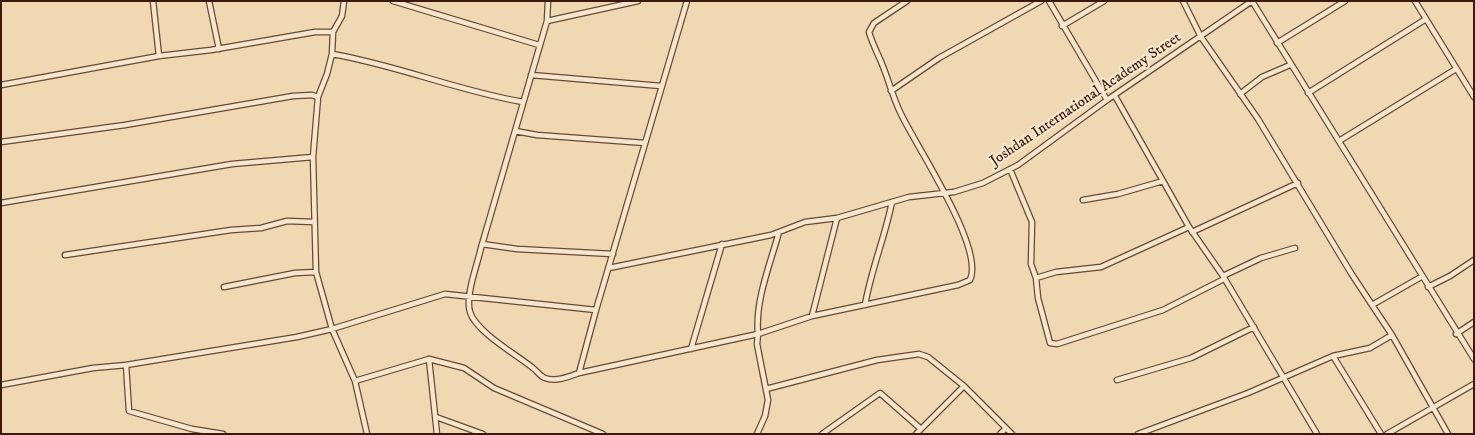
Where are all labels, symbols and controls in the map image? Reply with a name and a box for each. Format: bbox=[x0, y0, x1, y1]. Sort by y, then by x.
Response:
street label: Joshdan International Academy Street bbox=[987, 29, 1185, 171]

